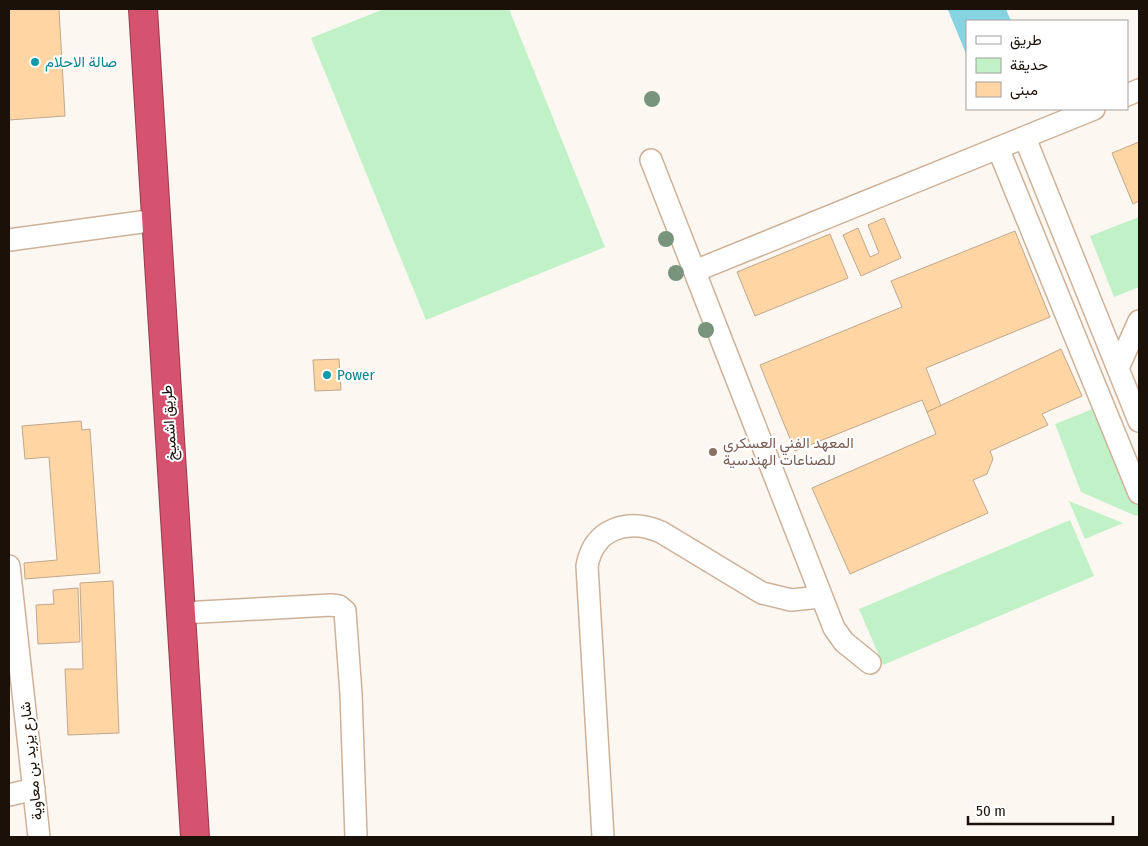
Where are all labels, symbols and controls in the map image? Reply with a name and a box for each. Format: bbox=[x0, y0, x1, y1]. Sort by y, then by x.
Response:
legend bbox=[966, 20, 1128, 110]
text: طريق bbox=[1010, 31, 1042, 50]
place label: صالة الاحلام bbox=[45, 53, 117, 72]
marker: صالة الاحلام bbox=[29, 56, 41, 68]
text: حديقة bbox=[1010, 56, 1048, 74]
text: مبنى bbox=[1010, 81, 1038, 100]
place label: Power bbox=[337, 366, 376, 384]
marker: Power bbox=[321, 369, 333, 381]
street label: طريق اشميخ bbox=[157, 384, 183, 461]
place label: المعهد الفني العسكري للصناعات الهندسية bbox=[723, 434, 854, 469]
marker: المعهد الفني العسكري للصناعات الهندسية bbox=[707, 446, 719, 458]
street label: شارع يزيد بن معاوية bbox=[16, 700, 48, 821]
scale bar bbox=[968, 794, 1113, 826]
text: 50 m bbox=[976, 802, 1006, 820]

